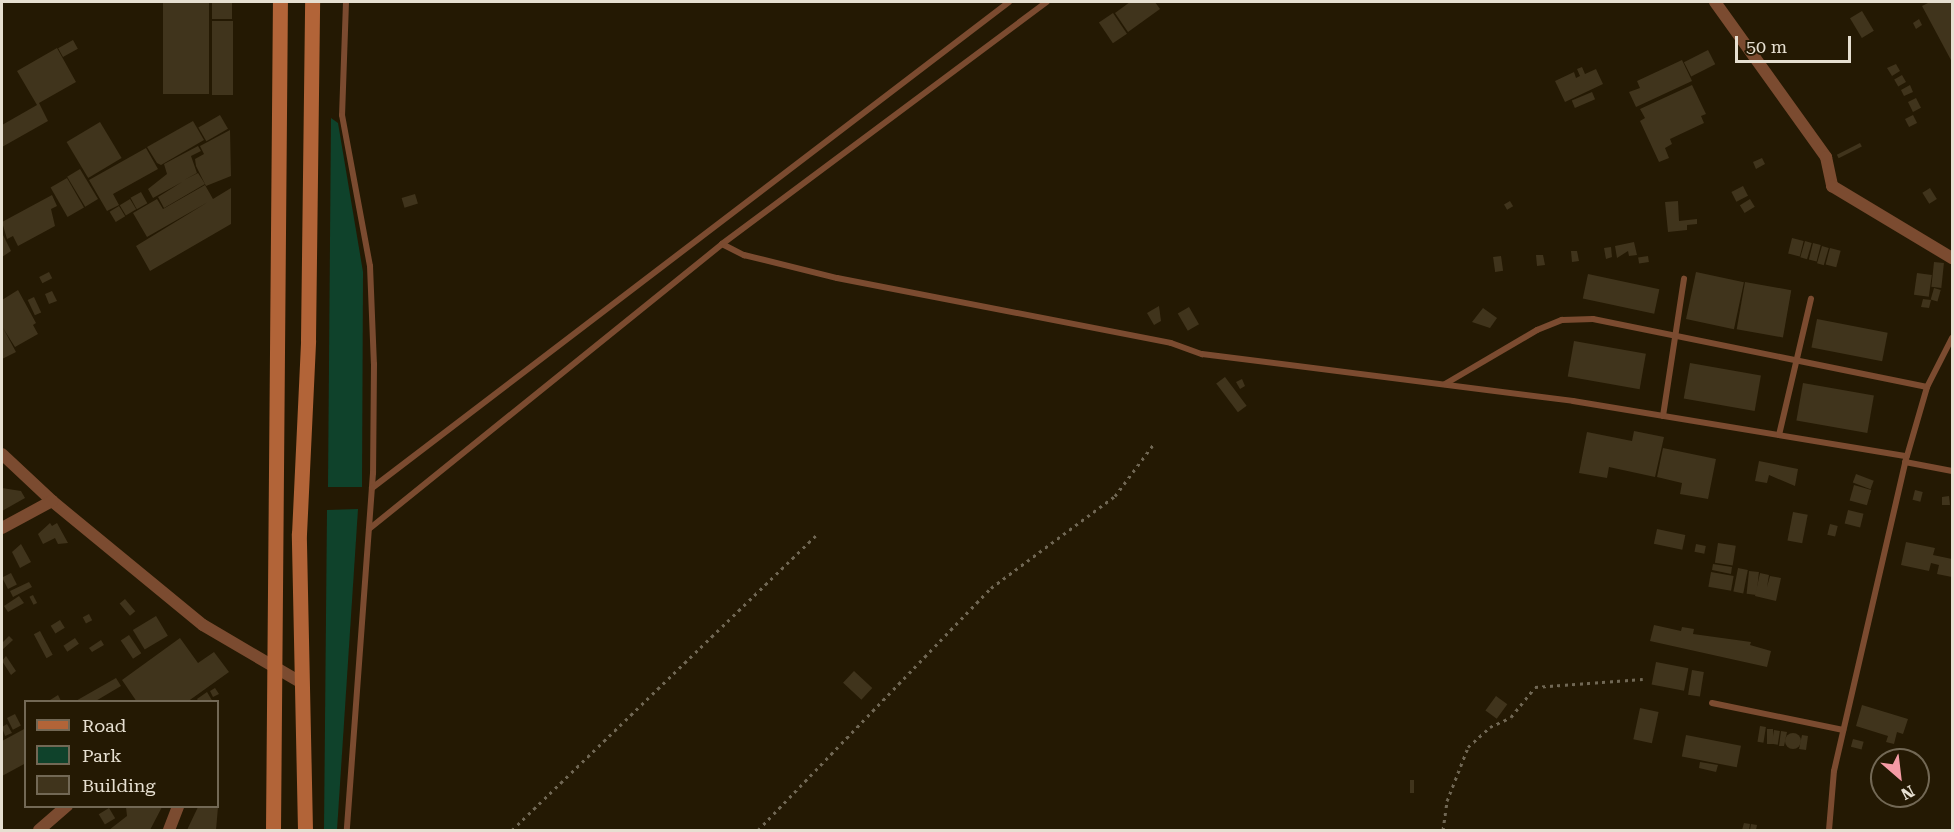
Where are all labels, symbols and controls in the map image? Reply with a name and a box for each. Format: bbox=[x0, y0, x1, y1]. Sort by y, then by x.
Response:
scale bar bbox=[1738, 24, 1854, 62]
text: 50 m bbox=[1746, 36, 1787, 57]
legend bbox=[24, 700, 219, 808]
text: Road bbox=[82, 715, 126, 736]
text: Park bbox=[82, 745, 122, 766]
north arrow bbox=[1870, 748, 1930, 808]
text: Building bbox=[82, 775, 156, 796]
text: N bbox=[1898, 781, 1918, 804]

